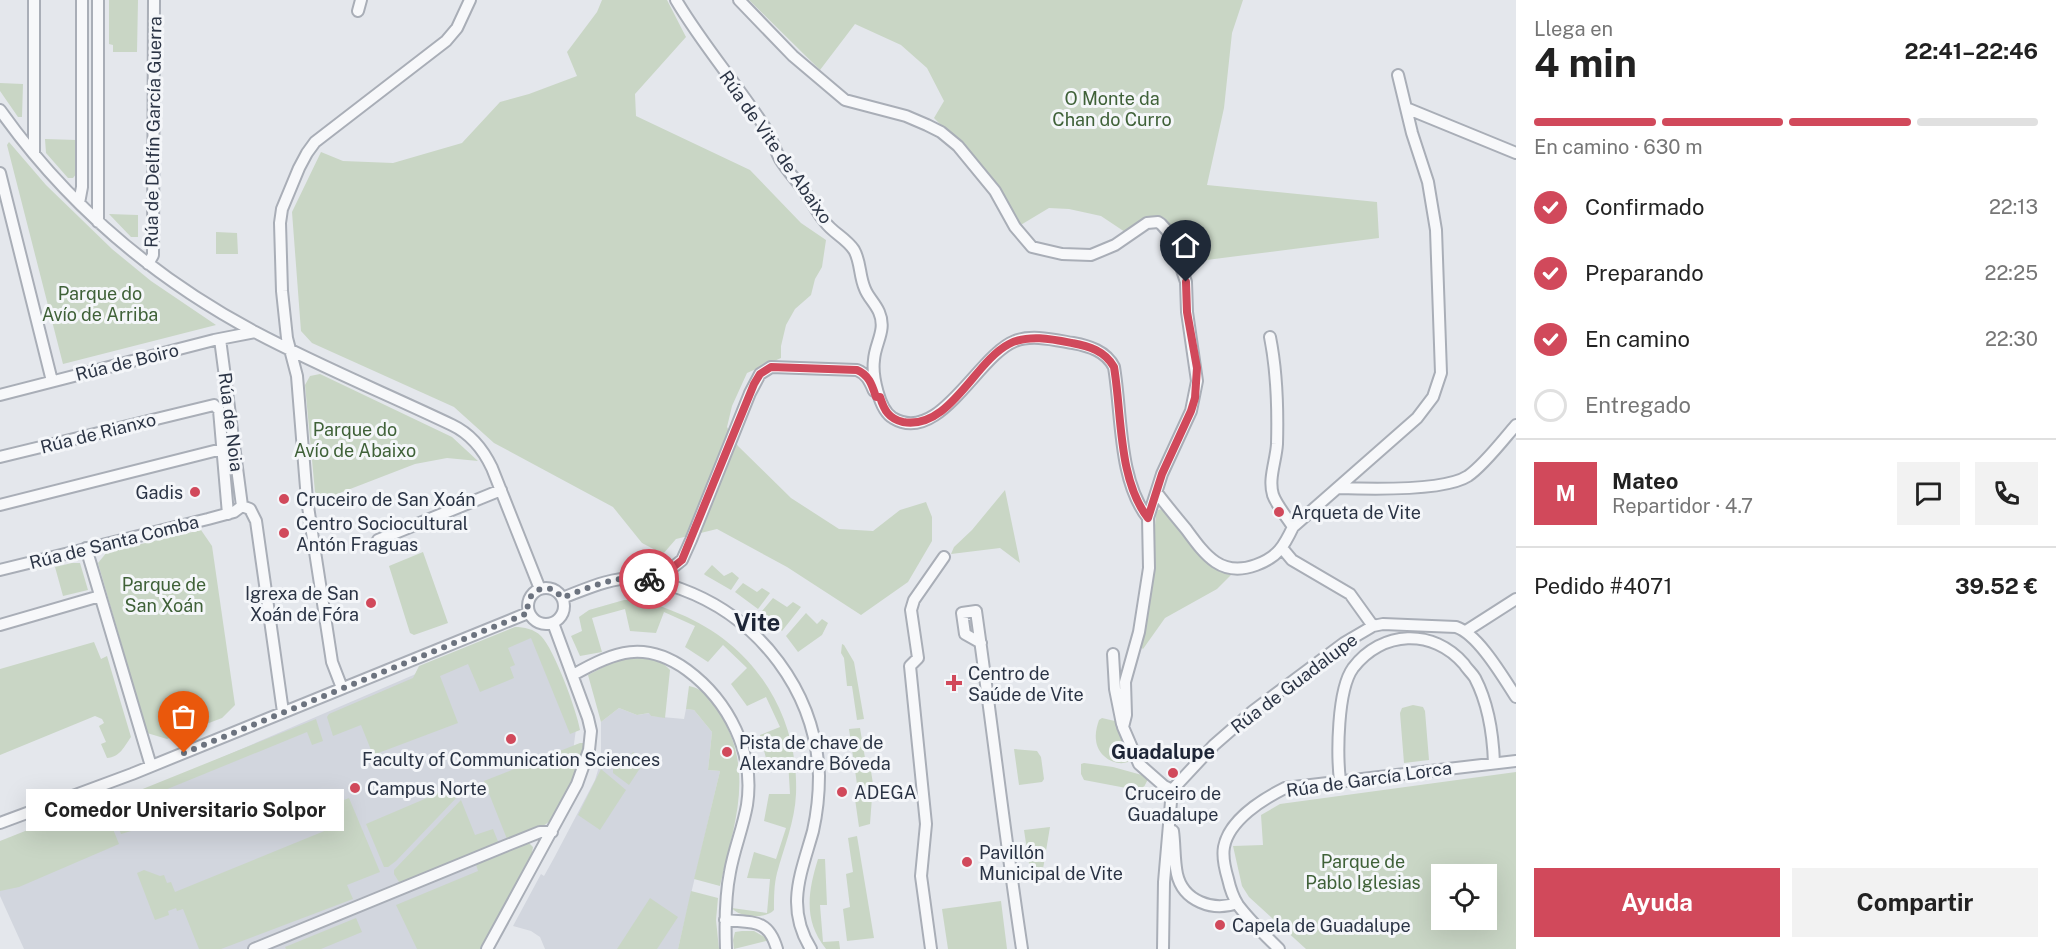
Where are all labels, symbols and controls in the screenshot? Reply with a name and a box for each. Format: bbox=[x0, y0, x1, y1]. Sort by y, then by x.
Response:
street label: Rúa de Delfín García Guerra bbox=[140, 16, 166, 248]
text: Llega en bbox=[1534, 17, 1613, 41]
text: 22:41–22:46 bbox=[1905, 38, 2038, 64]
text: 4 min bbox=[1534, 40, 1637, 86]
street label: Rúa de Vite de Abaixo bbox=[715, 66, 837, 228]
park label: O Monte da Chan do Curro bbox=[1052, 88, 1172, 130]
text: En camino · 630 m bbox=[1534, 135, 1703, 159]
icon: check bbox=[1534, 191, 1567, 224]
text: Confirmado bbox=[1585, 194, 1704, 220]
text: 22:13 bbox=[1989, 195, 2038, 219]
pin bbox=[1160, 220, 1211, 282]
icon: home bbox=[1169, 229, 1202, 262]
icon: check bbox=[1534, 257, 1567, 290]
text: Preparando bbox=[1585, 260, 1704, 286]
text: 22:25 bbox=[1985, 261, 2038, 285]
park label: Parque do Avío de Arriba bbox=[42, 283, 158, 325]
icon: check bbox=[1534, 323, 1567, 356]
text: En camino bbox=[1585, 326, 1690, 352]
text: 22:30 bbox=[1985, 327, 2038, 351]
street label: Rúa de Boiro bbox=[73, 339, 181, 385]
street label: Rúa de Noia bbox=[214, 371, 248, 473]
text: Entregado bbox=[1585, 392, 1691, 418]
street label: Rúa de Rianxo bbox=[38, 408, 158, 458]
park label: Parque do Avío de Abaixo bbox=[294, 419, 416, 461]
button: chat bbox=[1897, 462, 1960, 525]
button: phone bbox=[1975, 462, 2038, 525]
text: Mateo bbox=[1612, 468, 1678, 494]
text: M bbox=[1555, 480, 1576, 506]
place label: Gadis bbox=[135, 482, 183, 503]
marker: Gadis bbox=[188, 485, 202, 499]
place label: Cruceiro de San Xoán bbox=[296, 489, 476, 510]
marker: Cruceiro de San Xoán bbox=[277, 492, 291, 506]
text: Repartidor · 4.7 bbox=[1612, 494, 1753, 518]
place label: Arqueta de Vite bbox=[1291, 502, 1421, 523]
marker: Arqueta de Vite bbox=[1272, 505, 1286, 519]
street label: Rúa de Santa Comba bbox=[27, 511, 201, 573]
place label: Centro Sociocultural Antón Fraguas bbox=[296, 513, 468, 555]
marker: Centro Sociocultural Antón Fraguas bbox=[277, 526, 291, 540]
courier bbox=[619, 549, 679, 609]
icon: bike bbox=[633, 563, 666, 596]
text: Pedido #4071 bbox=[1534, 573, 1673, 599]
text: 39.52 € bbox=[1955, 573, 2038, 599]
park label: Parque de San Xoán bbox=[122, 574, 206, 616]
place label: Igrexa de San Xoán de Fóra bbox=[245, 583, 359, 625]
marker: Igrexa de San Xoán de Fóra bbox=[364, 596, 378, 610]
district label: Vite bbox=[734, 608, 780, 636]
street label: Rúa de Guadalupe bbox=[1227, 629, 1361, 737]
place label: Centro de Saúde de Vite bbox=[968, 663, 1084, 705]
marker: Centro de Saúde de Vite bbox=[945, 674, 963, 692]
pin bbox=[158, 691, 209, 753]
icon: bag bbox=[167, 700, 200, 733]
marker: Faculty of Communication Sciences bbox=[504, 732, 518, 746]
place label: Pista de chave de Alexandre Bóveda bbox=[739, 732, 891, 774]
district label: Guadalupe bbox=[1111, 740, 1215, 764]
marker: Pista de chave de Alexandre Bóveda bbox=[720, 745, 734, 759]
place label: Faculty of Communication Sciences bbox=[362, 749, 660, 770]
street label: Rúa de García Lorca bbox=[1285, 757, 1453, 801]
marker: Cruceiro de Guadalupe bbox=[1166, 766, 1180, 780]
place label: Campus Norte bbox=[367, 778, 487, 799]
marker: Campus Norte bbox=[348, 781, 362, 795]
place label: ADEGA bbox=[854, 782, 917, 803]
place label: Cruceiro de Guadalupe bbox=[1125, 783, 1221, 825]
marker: ADEGA bbox=[835, 785, 849, 799]
callout: Comedor Universitario Solpor bbox=[25, 789, 343, 831]
text: Comedor Universitario Solpor bbox=[44, 798, 326, 822]
place label: Pavillón Municipal de Vite bbox=[979, 842, 1123, 884]
park label: Parque de Pablo Iglesias bbox=[1305, 851, 1421, 893]
marker: Pavillón Municipal de Vite bbox=[960, 855, 974, 869]
map controls bbox=[1431, 864, 1497, 930]
button: locate bbox=[1431, 864, 1497, 930]
button: Ayuda bbox=[1534, 868, 1780, 937]
button: Compartir bbox=[1792, 868, 2038, 937]
place label: Capela de Guadalupe bbox=[1232, 915, 1411, 936]
marker: Capela de Guadalupe bbox=[1213, 918, 1227, 932]

